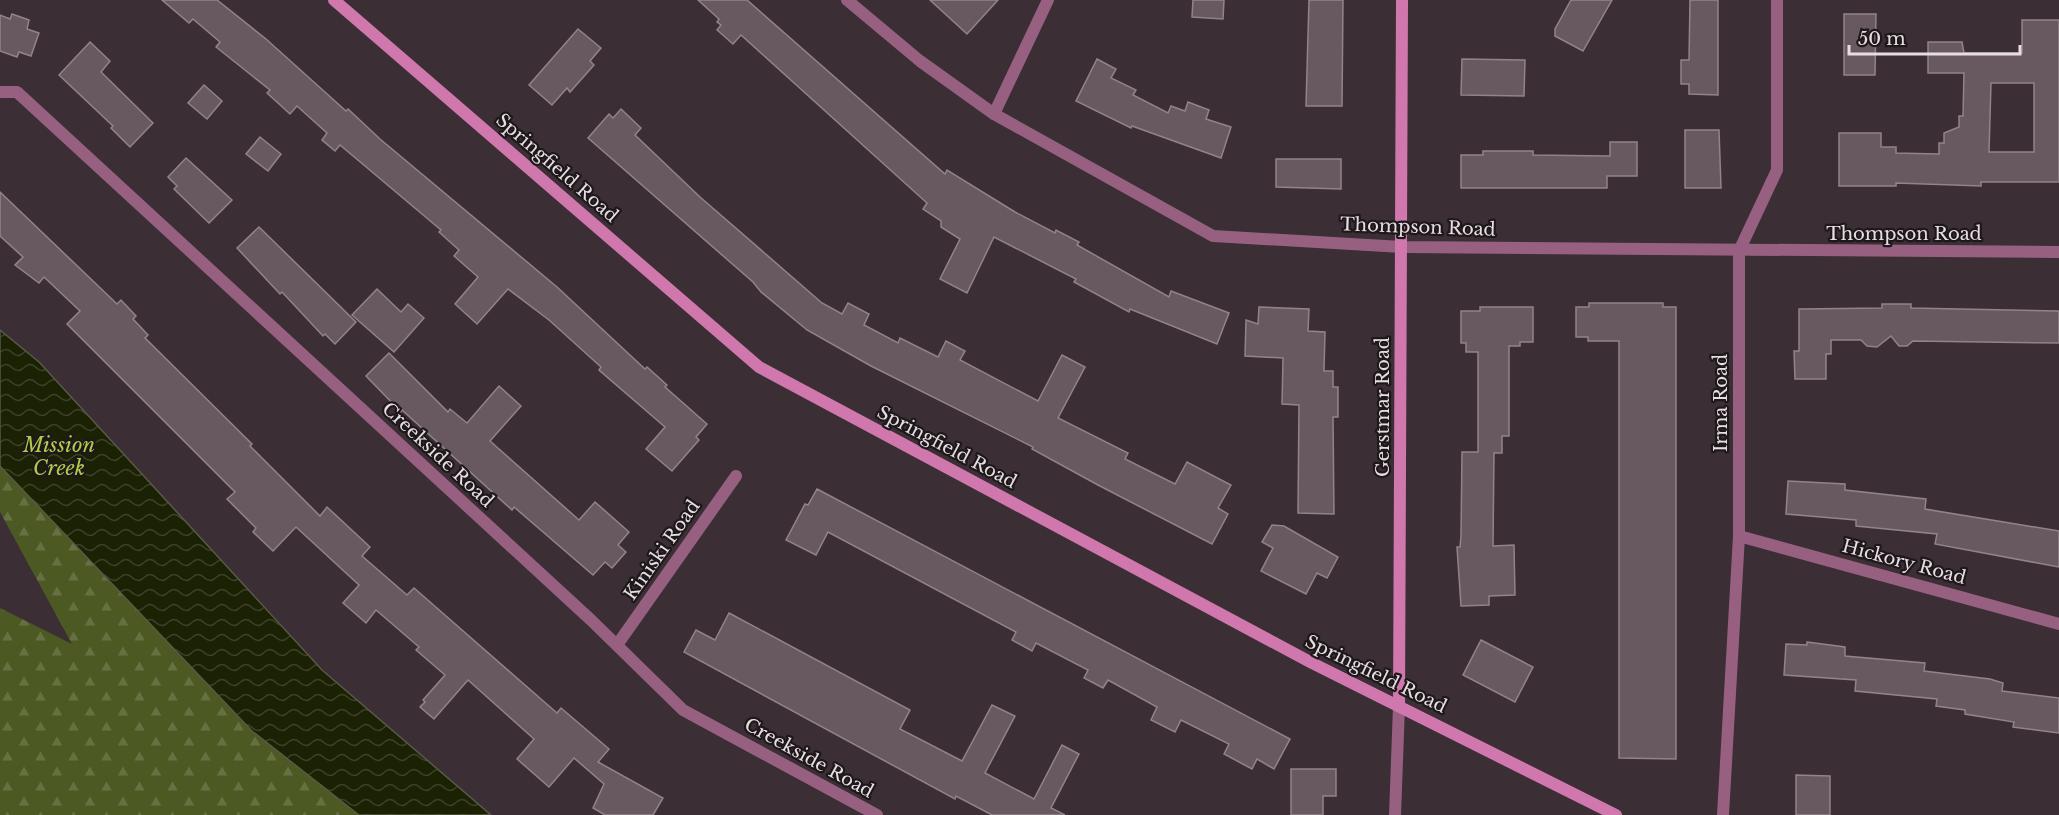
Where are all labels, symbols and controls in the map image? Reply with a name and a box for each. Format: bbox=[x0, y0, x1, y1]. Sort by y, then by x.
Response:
scale bar bbox=[1849, 18, 2020, 56]
text: 50 m bbox=[1858, 28, 1906, 50]
street label: Springfield Road bbox=[491, 109, 623, 227]
street label: Thompson Road bbox=[1340, 213, 1496, 241]
street label: Thompson Road bbox=[1826, 223, 1982, 245]
street label: Gerstmar Road bbox=[1372, 337, 1394, 477]
street label: Irma Road bbox=[1710, 354, 1732, 452]
street label: Creekside Road bbox=[378, 398, 498, 512]
street label: Springfield Road bbox=[874, 401, 1020, 493]
water label: Mission Creek bbox=[22, 433, 95, 480]
street label: Kiniski Road bbox=[619, 496, 705, 604]
street label: Hickory Road bbox=[1840, 535, 1968, 589]
street label: Springfield Road bbox=[1302, 630, 1450, 718]
street label: Creekside Road bbox=[741, 713, 877, 803]

